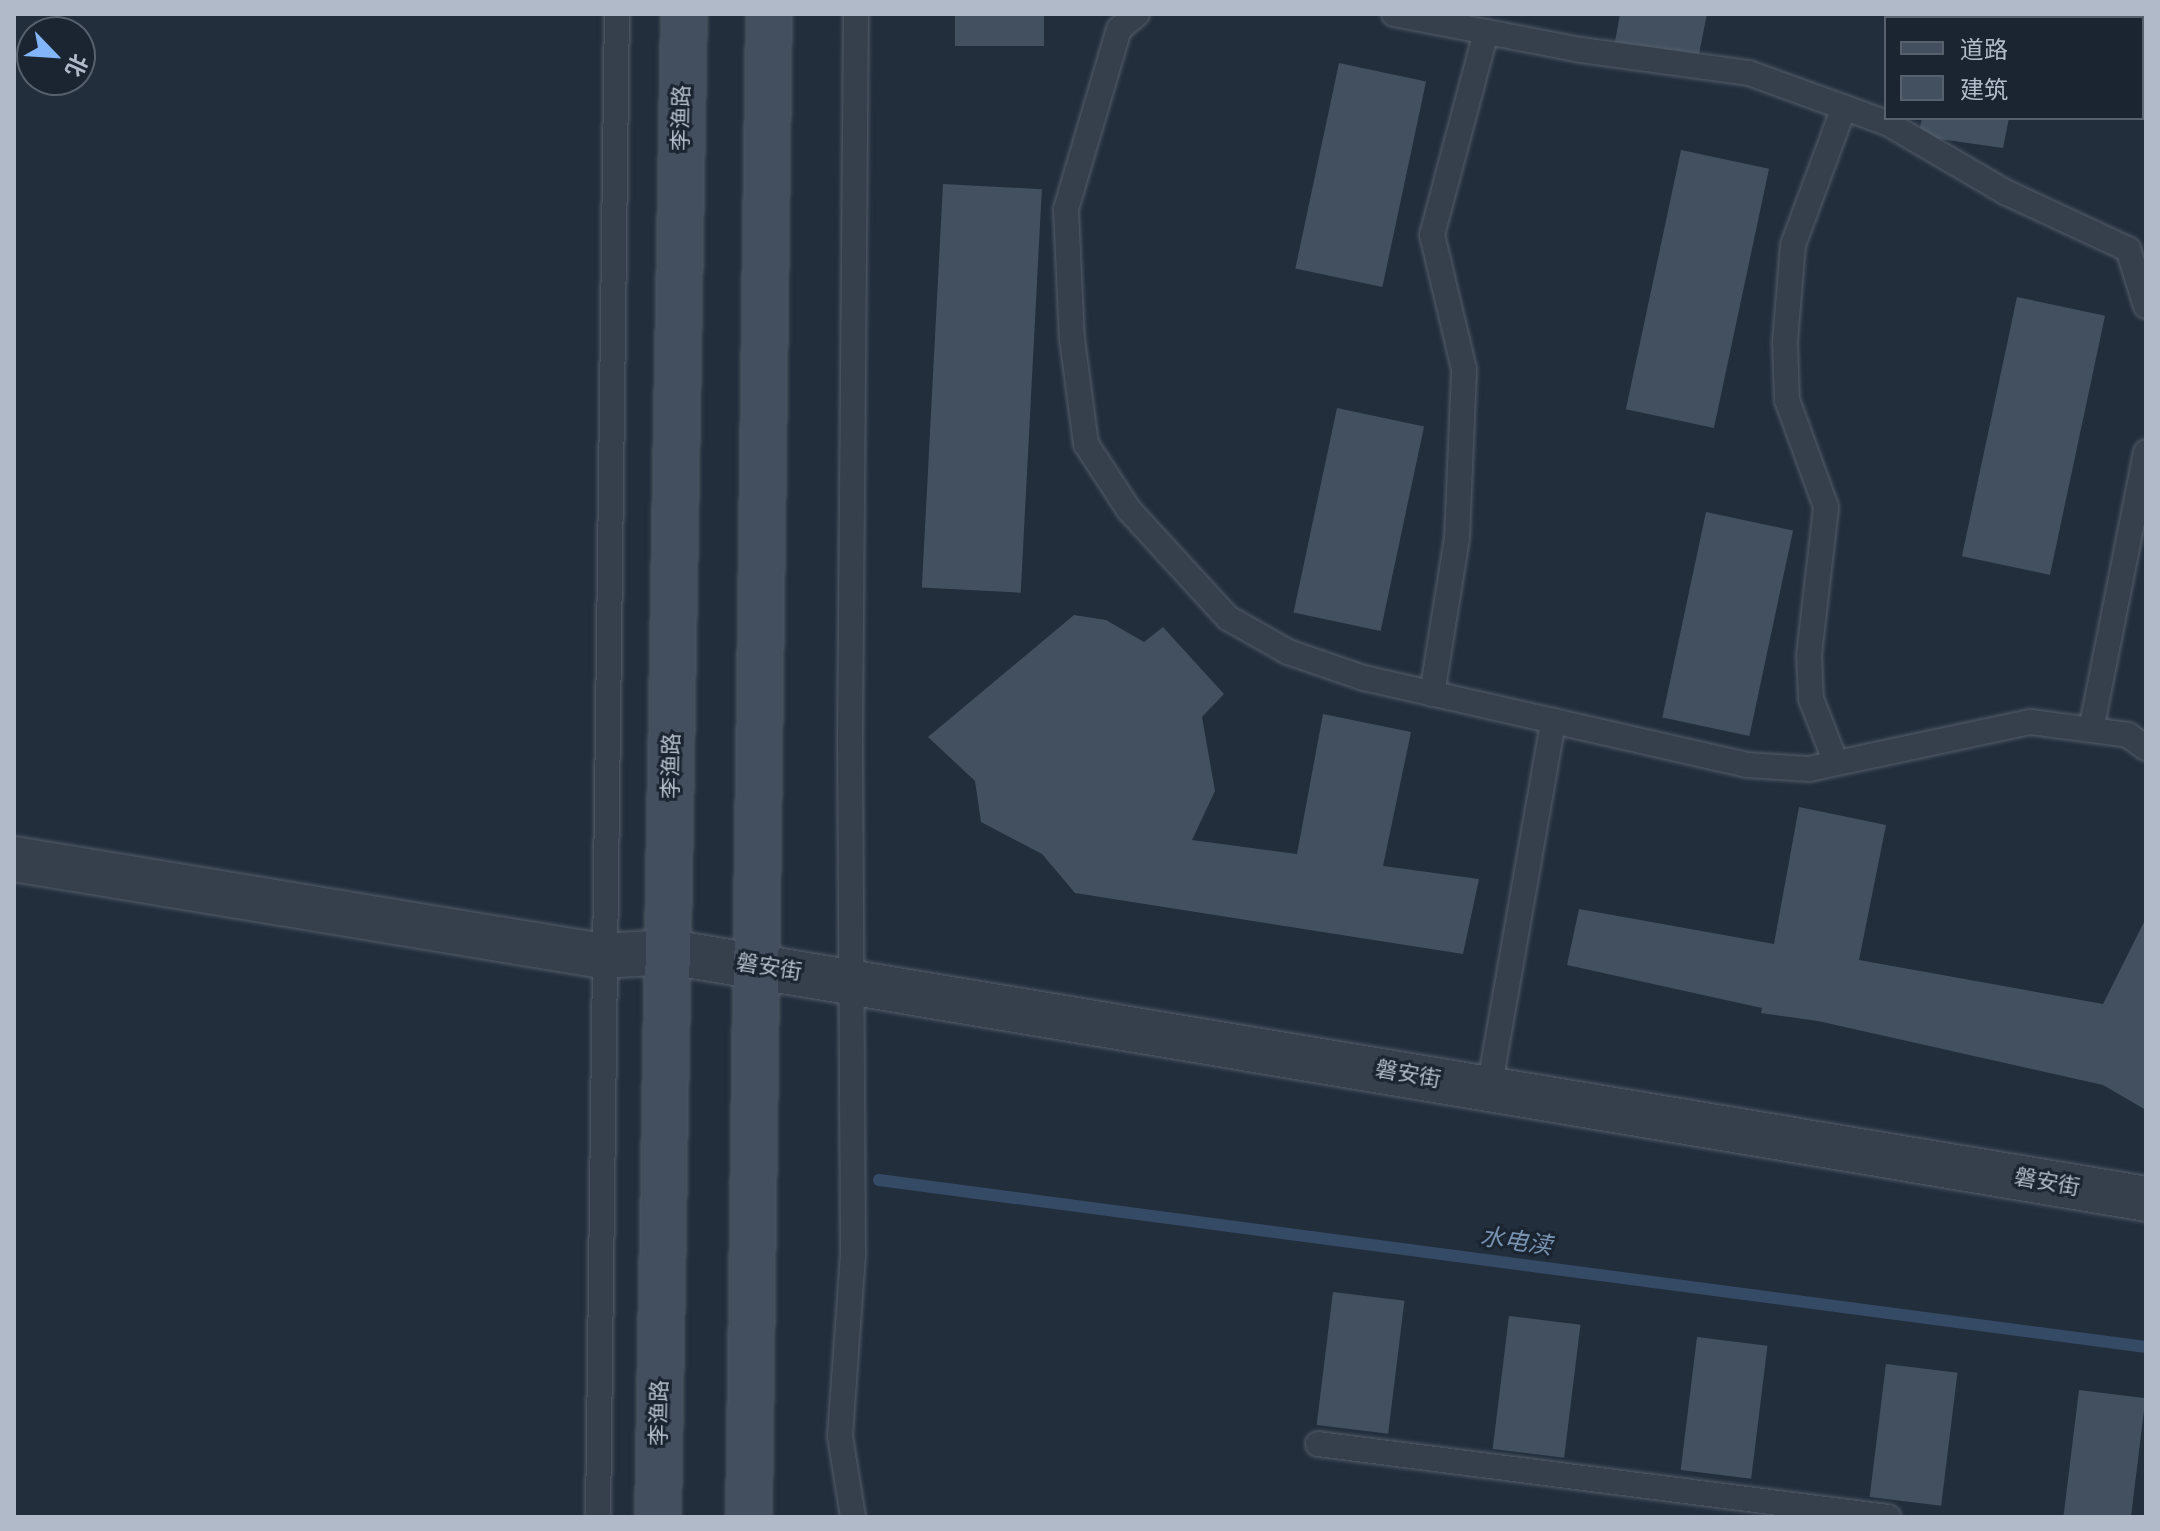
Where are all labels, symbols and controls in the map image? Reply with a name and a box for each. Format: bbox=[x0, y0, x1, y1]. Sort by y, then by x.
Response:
north arrow bbox=[16, 16, 96, 96]
legend bbox=[1884, 16, 2144, 120]
text: 道路 bbox=[1960, 34, 2008, 66]
text: 北 bbox=[58, 49, 94, 82]
text: 建筑 bbox=[1960, 74, 2008, 106]
street label: 李渔路 bbox=[668, 85, 696, 151]
street label: 李渔路 bbox=[658, 733, 686, 799]
street label: 磐安街 bbox=[734, 950, 804, 986]
street label: 磐安街 bbox=[1373, 1056, 1443, 1094]
street label: 磐安街 bbox=[2012, 1164, 2082, 1202]
water label: 水电渎 bbox=[1478, 1223, 1554, 1261]
street label: 李渔路 bbox=[646, 1380, 674, 1446]

